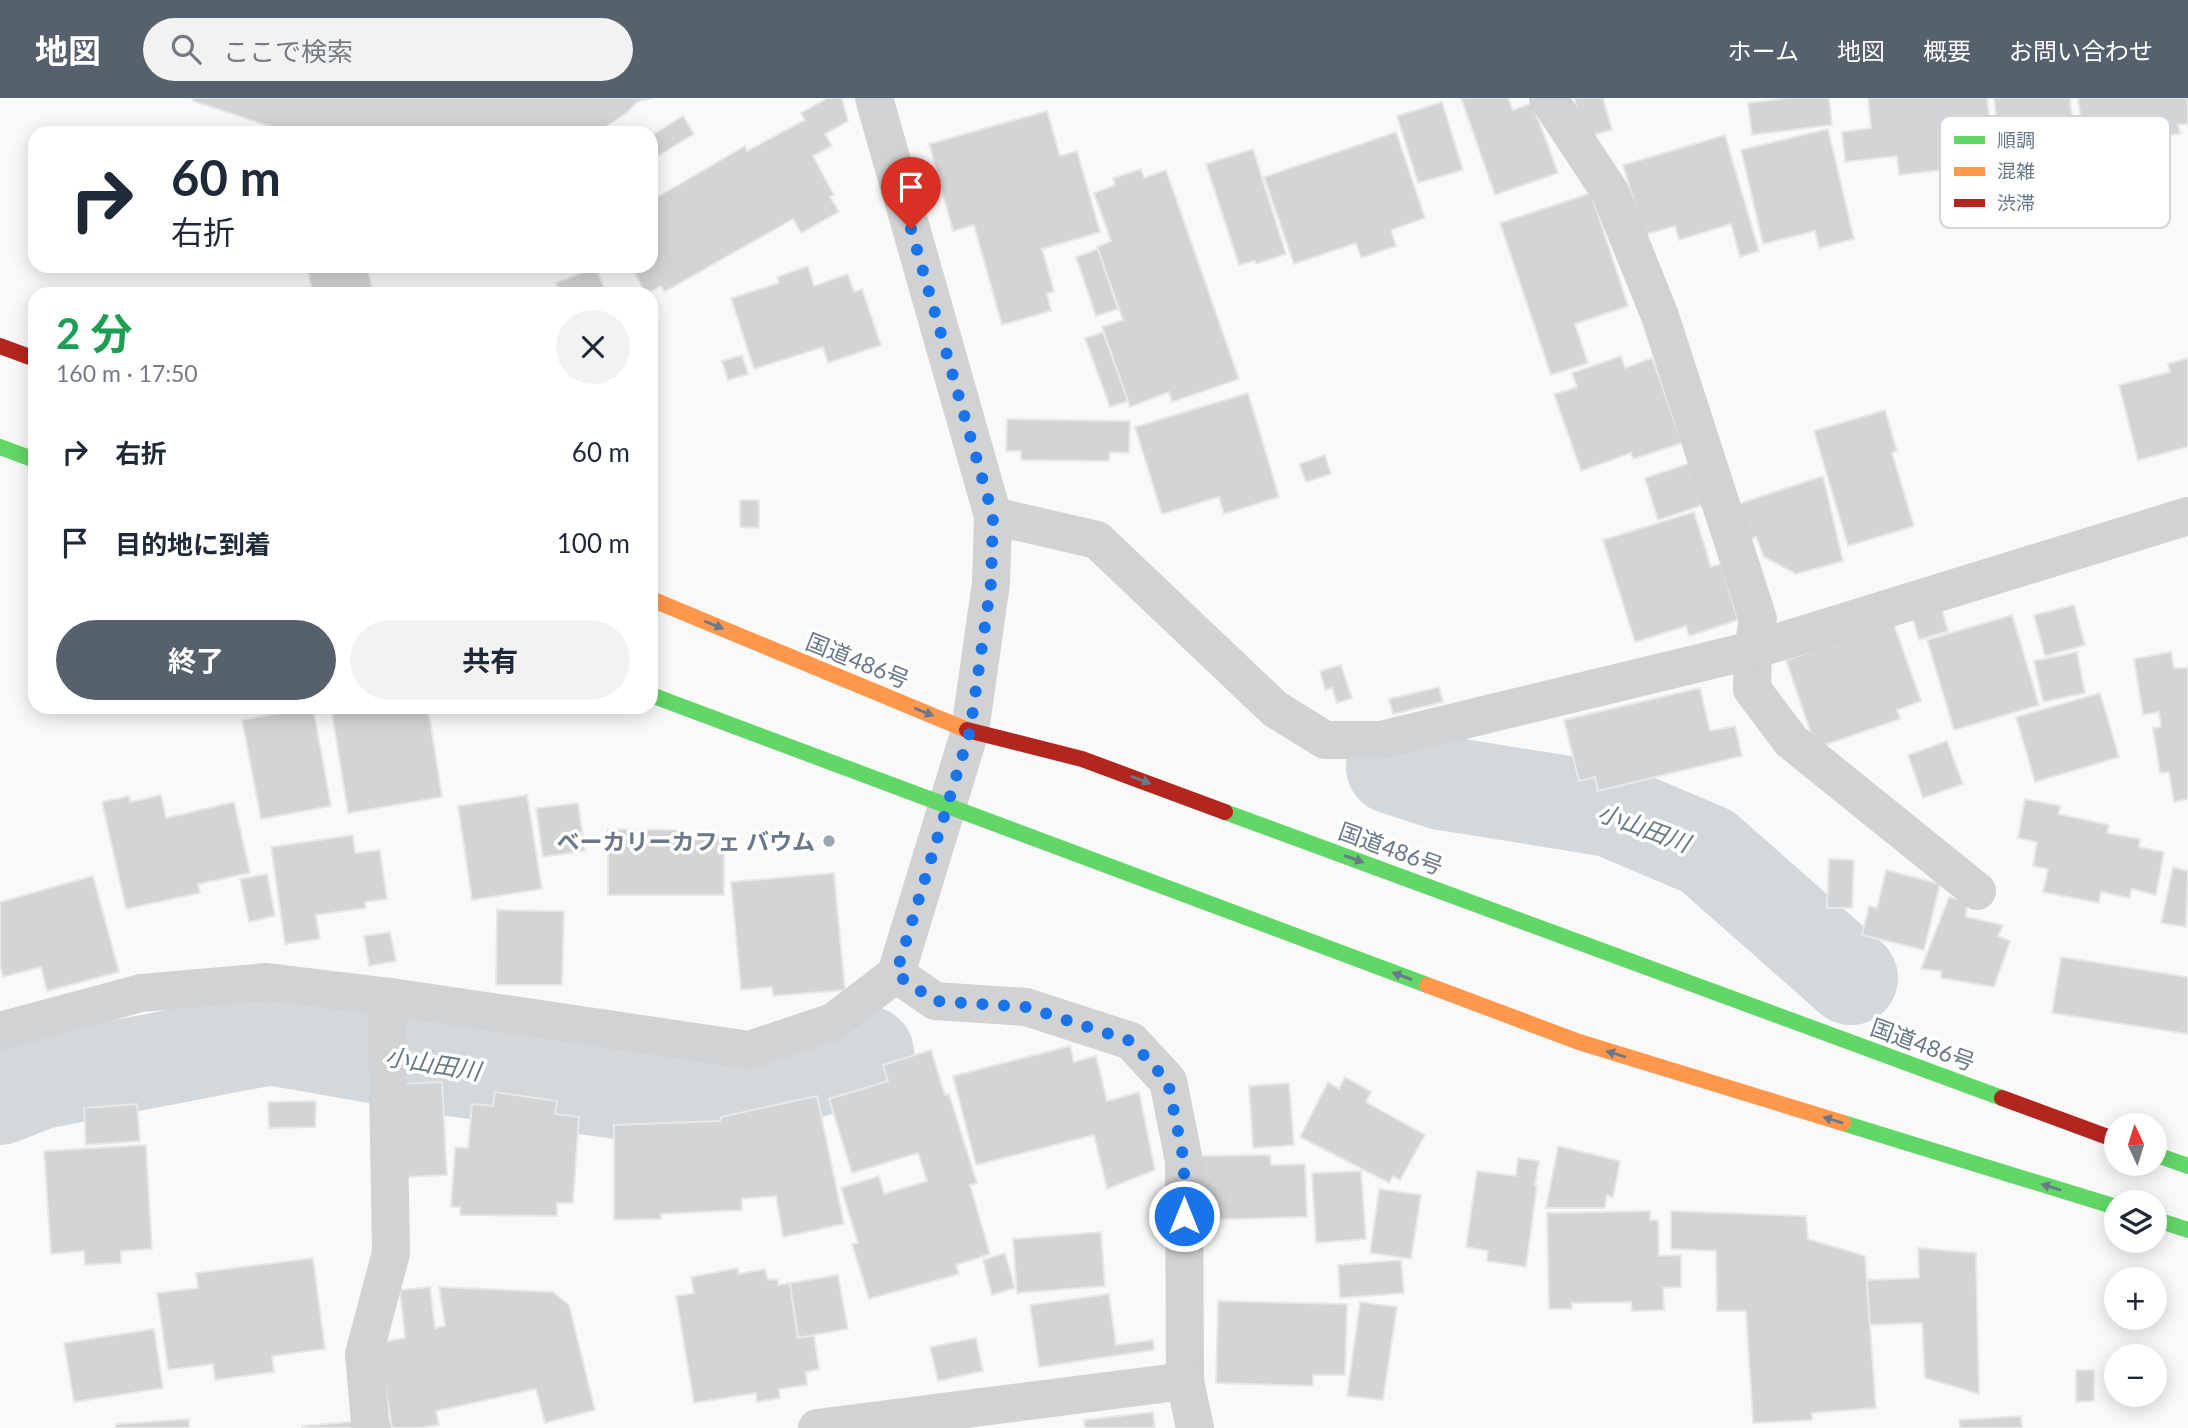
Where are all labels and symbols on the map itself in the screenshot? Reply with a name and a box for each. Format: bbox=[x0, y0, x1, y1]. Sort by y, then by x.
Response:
legend bbox=[1940, 116, 2170, 228]
text: 順調 bbox=[1997, 128, 2035, 151]
pin bbox=[881, 157, 941, 229]
text: 混雑 bbox=[1997, 159, 2035, 182]
text: 渋滞 bbox=[1997, 191, 2035, 214]
one-way arrow bbox=[704, 620, 725, 631]
street label: 国道486号 bbox=[802, 627, 914, 693]
one-way arrow bbox=[914, 707, 935, 718]
one-way arrow bbox=[1130, 775, 1151, 786]
water label: 小山田川 bbox=[1594, 797, 1697, 858]
street label: 国道486号 bbox=[1335, 816, 1447, 880]
place label: ベーカリーカフェ バウム bbox=[556, 827, 815, 855]
marker: ベーカリーカフェ バウム bbox=[821, 833, 837, 849]
one-way arrow bbox=[1344, 854, 1365, 865]
one-way arrow bbox=[1391, 971, 1412, 982]
street label: 国道486号 bbox=[1867, 1012, 1979, 1076]
water label: 小山田川 bbox=[383, 1041, 486, 1085]
one-way arrow bbox=[1605, 1048, 1626, 1058]
north arrow bbox=[2104, 1113, 2166, 1176]
one-way arrow bbox=[1822, 1115, 1843, 1125]
position arrow bbox=[1147, 1179, 1221, 1253]
one-way arrow bbox=[2040, 1182, 2061, 1192]

